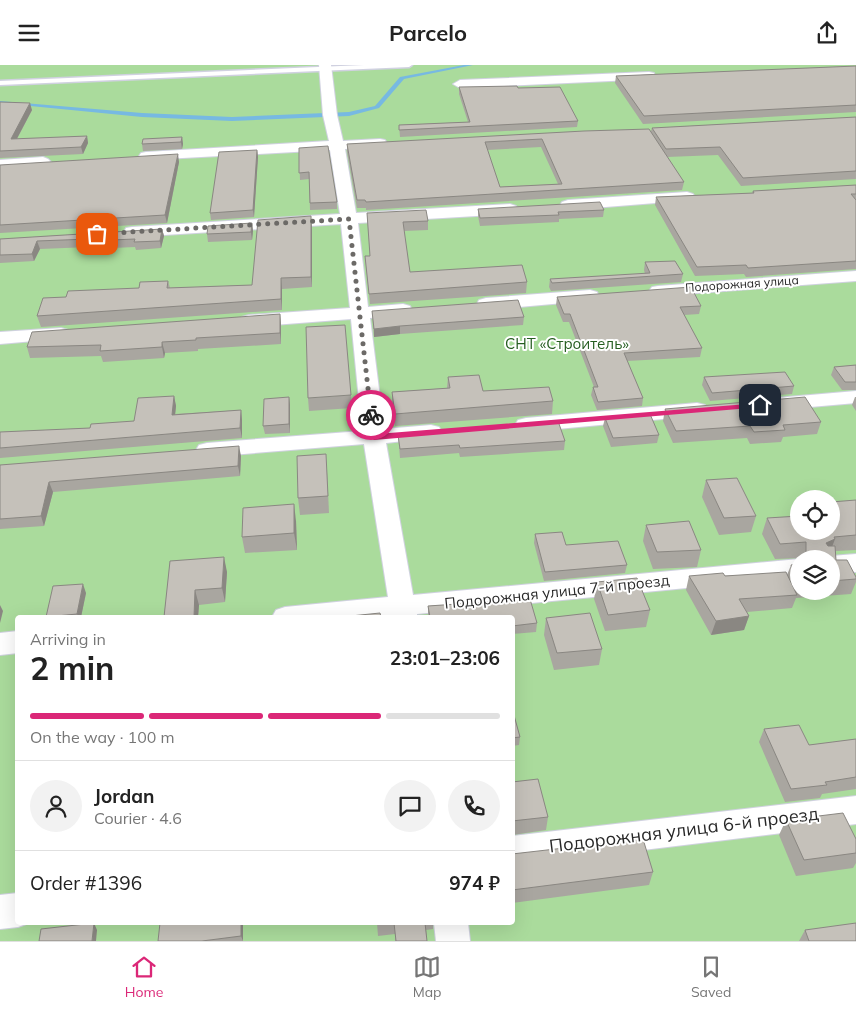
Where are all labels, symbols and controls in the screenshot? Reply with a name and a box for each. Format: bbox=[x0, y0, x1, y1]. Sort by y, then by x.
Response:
icon: menu bbox=[15, 19, 43, 47]
text: Parcelo bbox=[389, 19, 467, 47]
icon: share bbox=[813, 19, 841, 47]
pin bbox=[76, 213, 118, 255]
icon: bag bbox=[83, 220, 111, 248]
street label: Подорожная улица bbox=[685, 272, 799, 295]
park label: СНТ «Строитель» bbox=[505, 334, 629, 353]
pin bbox=[739, 384, 781, 426]
courier bbox=[346, 390, 396, 440]
icon: home bbox=[746, 391, 774, 419]
icon: bike bbox=[357, 401, 385, 429]
map controls bbox=[790, 490, 840, 600]
button: locate bbox=[790, 490, 840, 540]
button: layers bbox=[790, 550, 840, 600]
street label: Подорожная улица 7-й проезд bbox=[443, 570, 670, 613]
text: Arriving in bbox=[30, 629, 106, 649]
text: 23:01–23:06 bbox=[390, 646, 500, 670]
text: 2 min bbox=[30, 648, 114, 688]
text: On the way · 100 m bbox=[30, 727, 175, 747]
button: person bbox=[30, 780, 82, 832]
button: chat bbox=[384, 780, 436, 832]
button: phone bbox=[448, 780, 500, 832]
text: Jordan bbox=[94, 784, 154, 808]
street label: Подорожная улица 6-й проезд bbox=[548, 802, 820, 857]
text: Courier · 4.6 bbox=[94, 808, 182, 828]
text: Order #1396 bbox=[30, 871, 142, 895]
text: 974 ₽ bbox=[449, 871, 500, 895]
tab: Home bbox=[125, 953, 163, 1001]
tab: Map bbox=[413, 953, 442, 1001]
tab: Saved bbox=[691, 953, 731, 1001]

